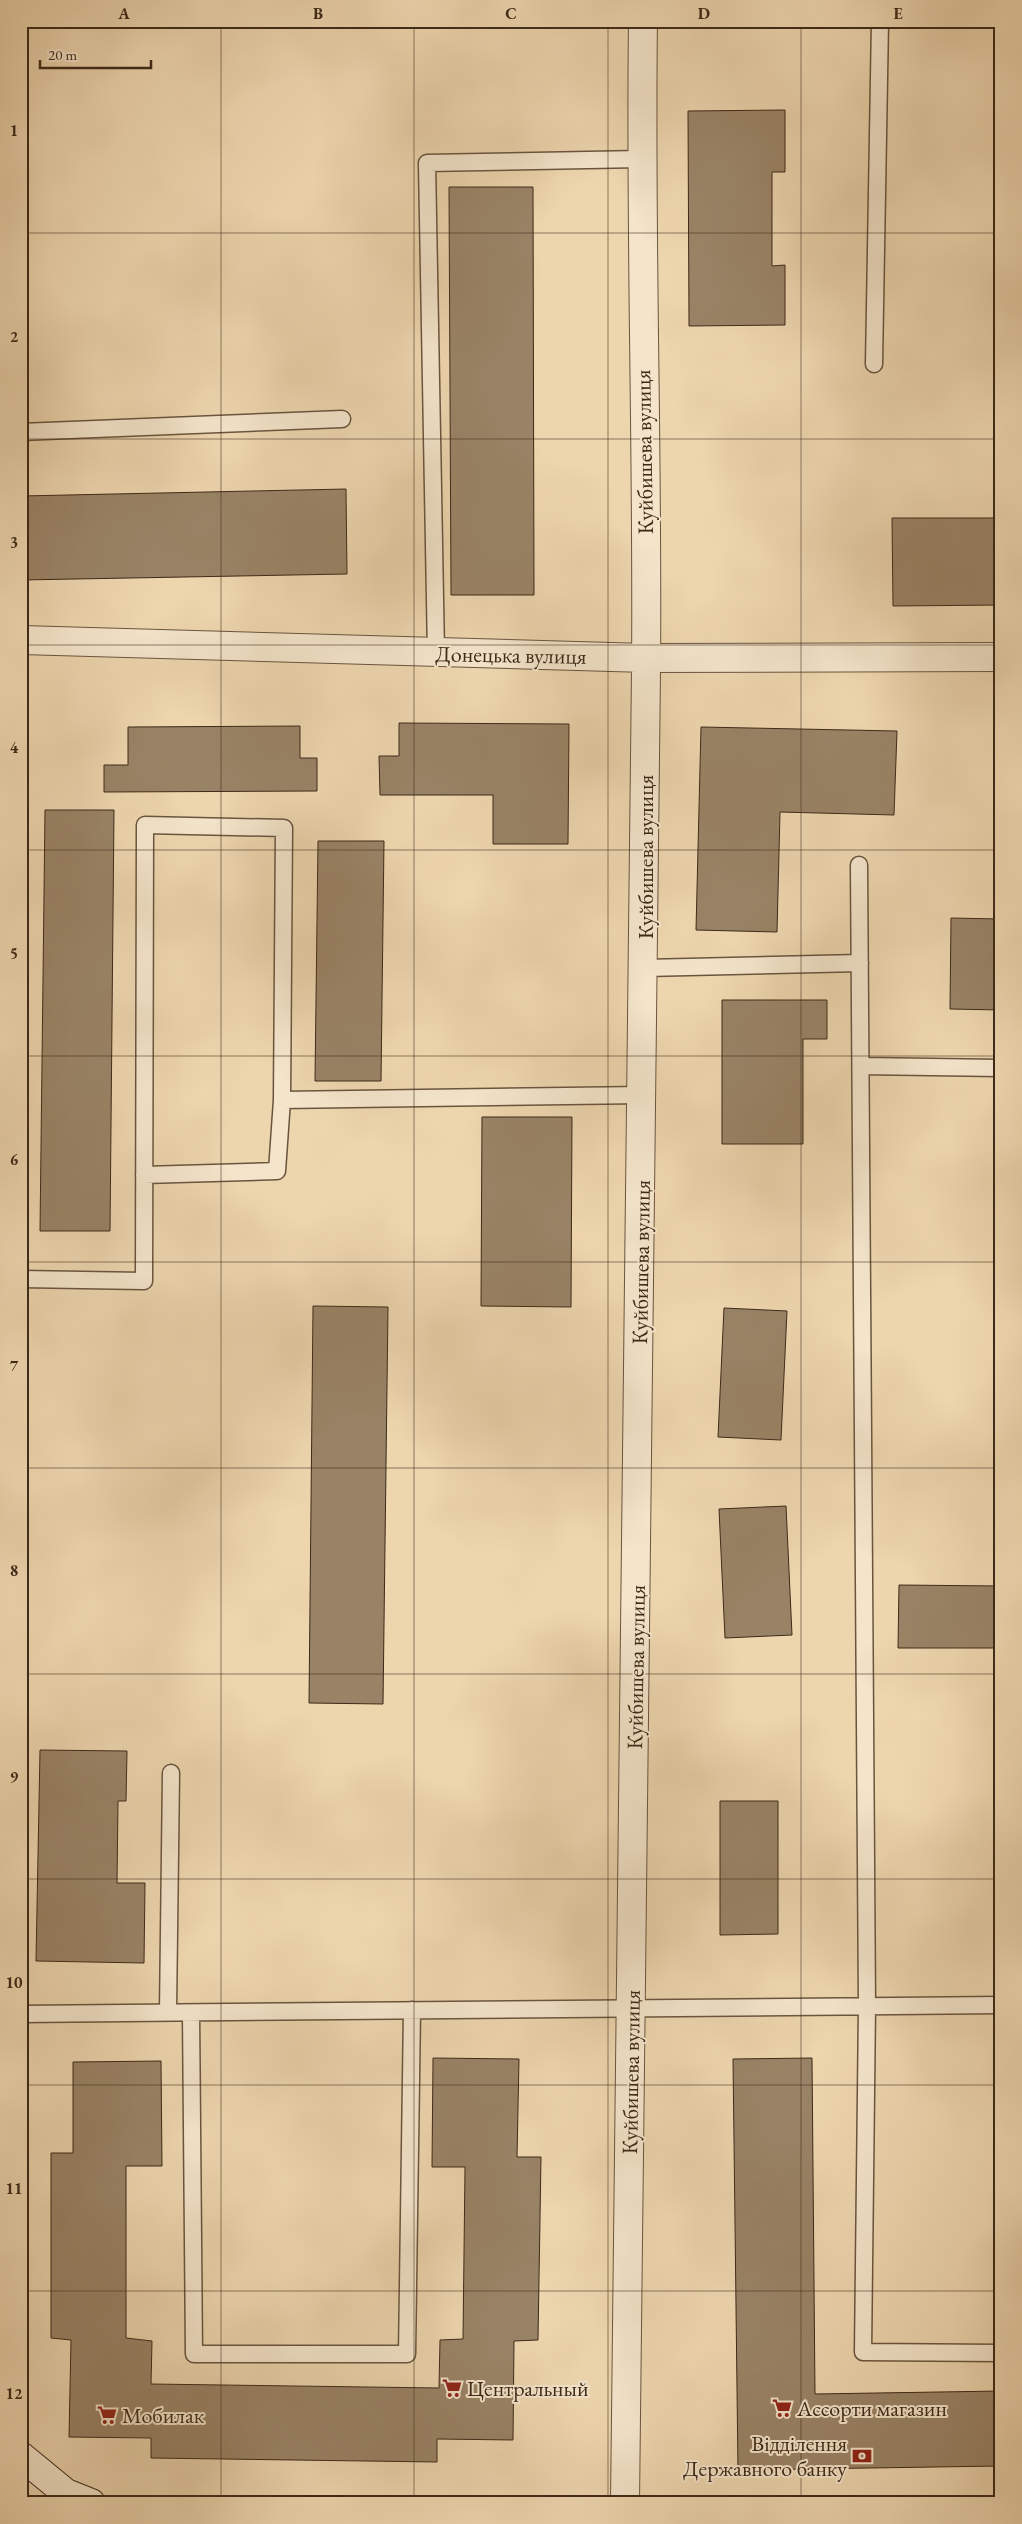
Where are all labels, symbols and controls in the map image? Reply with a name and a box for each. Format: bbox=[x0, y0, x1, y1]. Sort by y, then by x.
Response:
text: A bbox=[117, 3, 130, 24]
text: B bbox=[313, 3, 323, 24]
text: C bbox=[505, 3, 517, 24]
text: D bbox=[698, 3, 710, 24]
text: E bbox=[893, 3, 903, 24]
scale bar bbox=[40, 38, 151, 70]
text: 20 m bbox=[48, 45, 77, 64]
text: 1 bbox=[10, 120, 18, 141]
text: 2 bbox=[10, 326, 19, 347]
street label: Куйбишева вулиця bbox=[628, 369, 660, 535]
text: 3 bbox=[10, 532, 18, 553]
street label: Донецька вулиця bbox=[435, 639, 587, 671]
text: 4 bbox=[10, 737, 19, 758]
street label: Куйбишева вулиця bbox=[631, 774, 660, 939]
text: 5 bbox=[10, 943, 18, 964]
text: 6 bbox=[10, 1149, 19, 1170]
street label: Куйбишева вулиця bbox=[625, 1179, 657, 1345]
text: 7 bbox=[10, 1355, 19, 1376]
text: 8 bbox=[10, 1560, 18, 1581]
street label: Куйбишева вулиця bbox=[620, 1584, 652, 1750]
text: 9 bbox=[10, 1766, 19, 1787]
text: 10 bbox=[6, 1972, 23, 1993]
street label: Куйбишева вулиця bbox=[615, 1989, 647, 2155]
text: 11 bbox=[6, 2178, 22, 2199]
place label: Центральный bbox=[467, 2374, 589, 2403]
supermarket icon: Центральный bbox=[441, 2377, 463, 2399]
text: 12 bbox=[6, 2383, 23, 2404]
place label: Ассорти магазин bbox=[796, 2394, 947, 2423]
supermarket icon: Ассорти магазин bbox=[771, 2397, 793, 2419]
place label: Мобилак bbox=[122, 2401, 205, 2430]
supermarket icon: Мобилак bbox=[96, 2404, 118, 2426]
place label: Відділення Державного банку bbox=[683, 2429, 847, 2483]
bank icon: Відділення Державного банку bbox=[851, 2445, 873, 2467]

